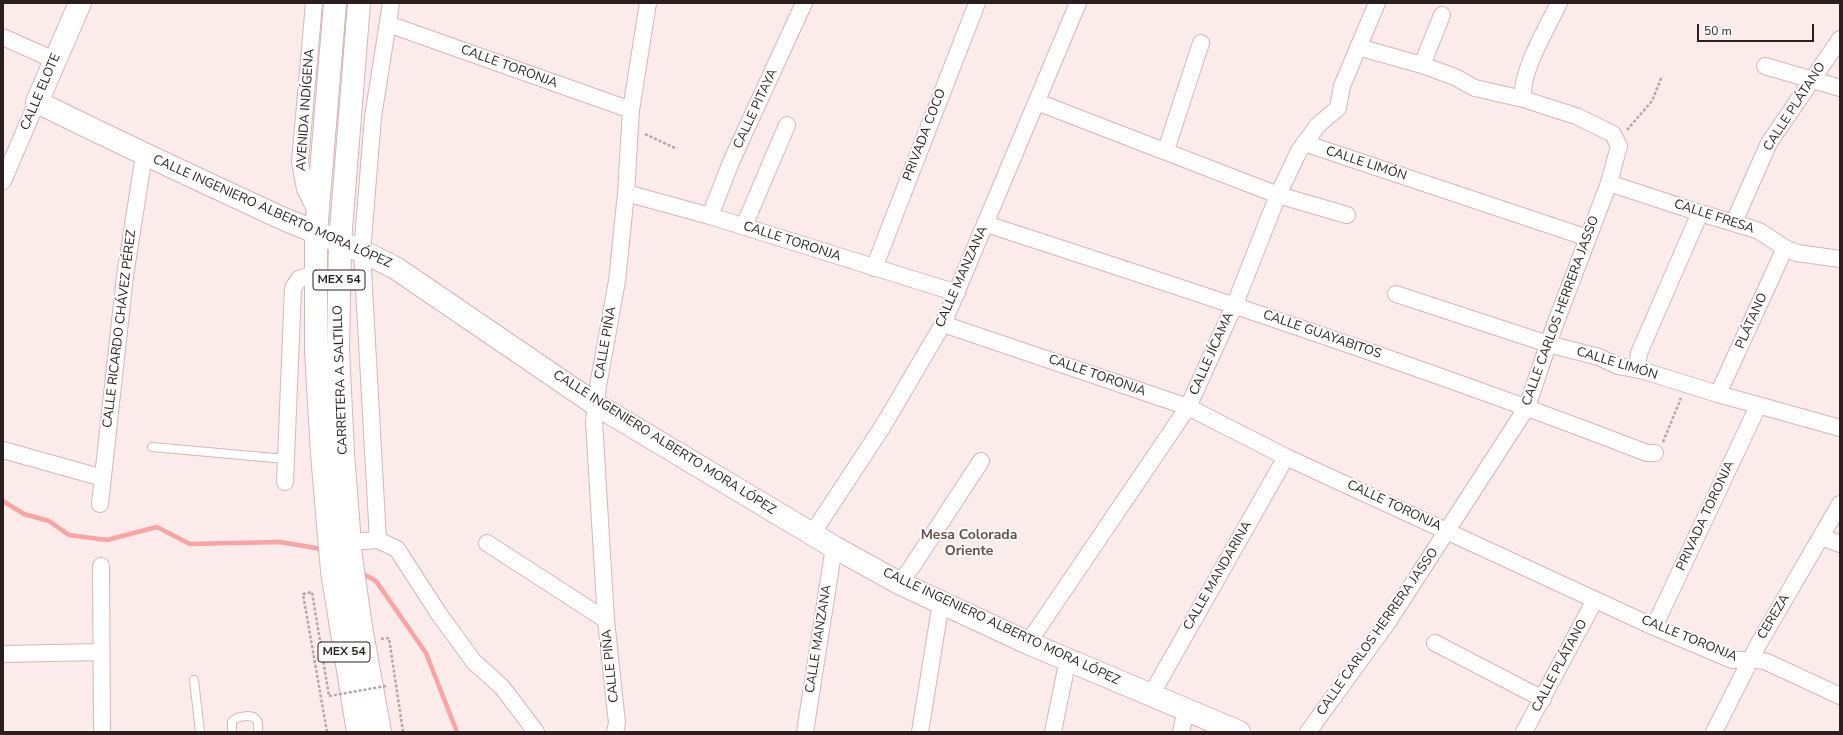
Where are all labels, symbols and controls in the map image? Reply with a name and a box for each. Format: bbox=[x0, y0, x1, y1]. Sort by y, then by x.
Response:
scale bar bbox=[1699, 16, 1816, 42]
text: 50 m bbox=[1704, 23, 1732, 39]
street label: CALLE TORONJA bbox=[458, 42, 560, 92]
street label: AVENIDA INDÍGENA bbox=[294, 48, 318, 172]
street label: CALLE ELOTE bbox=[18, 51, 64, 133]
street label: CALLE PLÁTANO bbox=[1761, 60, 1829, 154]
street label: CALLE PITAYA bbox=[731, 67, 781, 151]
street label: PRIVADA COCO bbox=[900, 87, 950, 183]
street label: CALLE LIMÓN bbox=[1324, 144, 1408, 184]
street label: CALLE INGENIERO ALBERTO MORA LÓPEZ bbox=[150, 152, 394, 272]
street label: CALLE FRESA bbox=[1672, 197, 1756, 237]
street label: CALLE CARLOS HERRERA JASSO bbox=[1519, 214, 1603, 408]
street label: CALLE TORONJA bbox=[741, 219, 843, 265]
street label: CALLE MANZANA bbox=[933, 224, 991, 330]
street label: CALLE RICARDO CHÁVEZ PÉREZ bbox=[100, 229, 140, 429]
road number: MEX 54 bbox=[313, 270, 365, 290]
street label: PLÁTANO bbox=[1733, 291, 1771, 351]
street label: CARRETERA A SALTILLO bbox=[331, 305, 351, 455]
street label: CALLE PIÑA bbox=[592, 305, 620, 381]
street label: CALLE GUAYABITOS bbox=[1261, 307, 1383, 363]
street label: CALLE JÍCAMA bbox=[1187, 310, 1237, 398]
street label: CALLE LIMÓN bbox=[1574, 344, 1660, 384]
street label: CALLE TORONJA bbox=[1046, 352, 1148, 400]
street label: CALLE INGENIERO ALBERTO MORA LÓPEZ bbox=[550, 368, 778, 518]
street label: PRIVADA TORONJA bbox=[1674, 459, 1738, 573]
street label: CALLE TORONJA bbox=[1344, 477, 1444, 535]
street label: CALLE MANDARINA bbox=[1180, 519, 1256, 633]
district label: Mesa Colorada Oriente bbox=[921, 528, 1017, 560]
street label: CALLE CARLOS HERRERA JASSO bbox=[1314, 545, 1442, 719]
street label: CALLE INGENIERO ALBERTO MORA LÓPEZ bbox=[880, 565, 1122, 689]
street label: CALLE MANZANA bbox=[803, 584, 835, 694]
street label: CEREZA bbox=[1755, 592, 1793, 642]
street label: CALLE TORONJA bbox=[1639, 613, 1739, 665]
street label: CALLE PLÁTANO bbox=[1529, 617, 1591, 715]
street label: CALLE PIÑA bbox=[599, 629, 623, 703]
road number: MEX 54 bbox=[318, 642, 370, 662]

